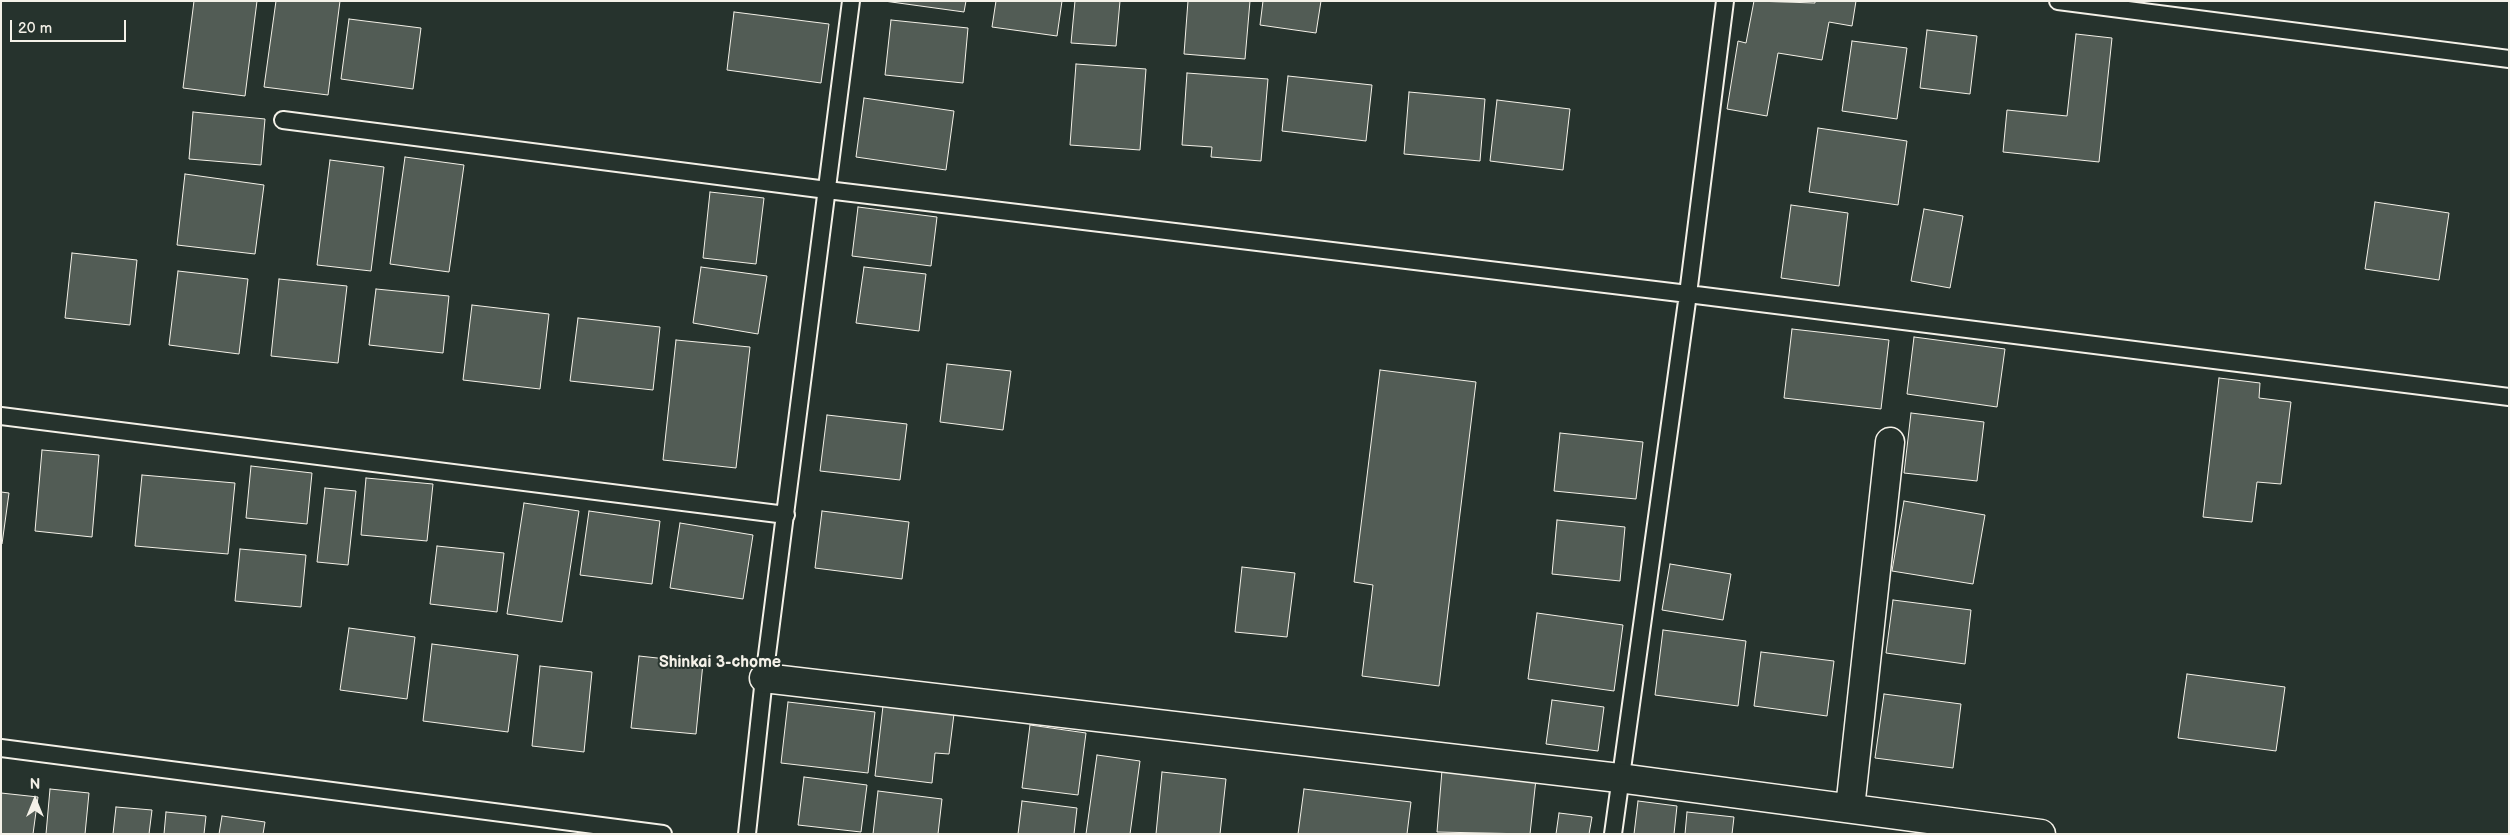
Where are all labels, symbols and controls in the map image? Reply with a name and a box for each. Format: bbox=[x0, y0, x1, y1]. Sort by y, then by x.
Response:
scale bar bbox=[12, 10, 129, 42]
text: 20 m bbox=[18, 19, 52, 38]
district label: Shinkai 3-chome bbox=[659, 653, 781, 673]
north arrow bbox=[10, 775, 60, 825]
text: N bbox=[30, 776, 40, 793]

